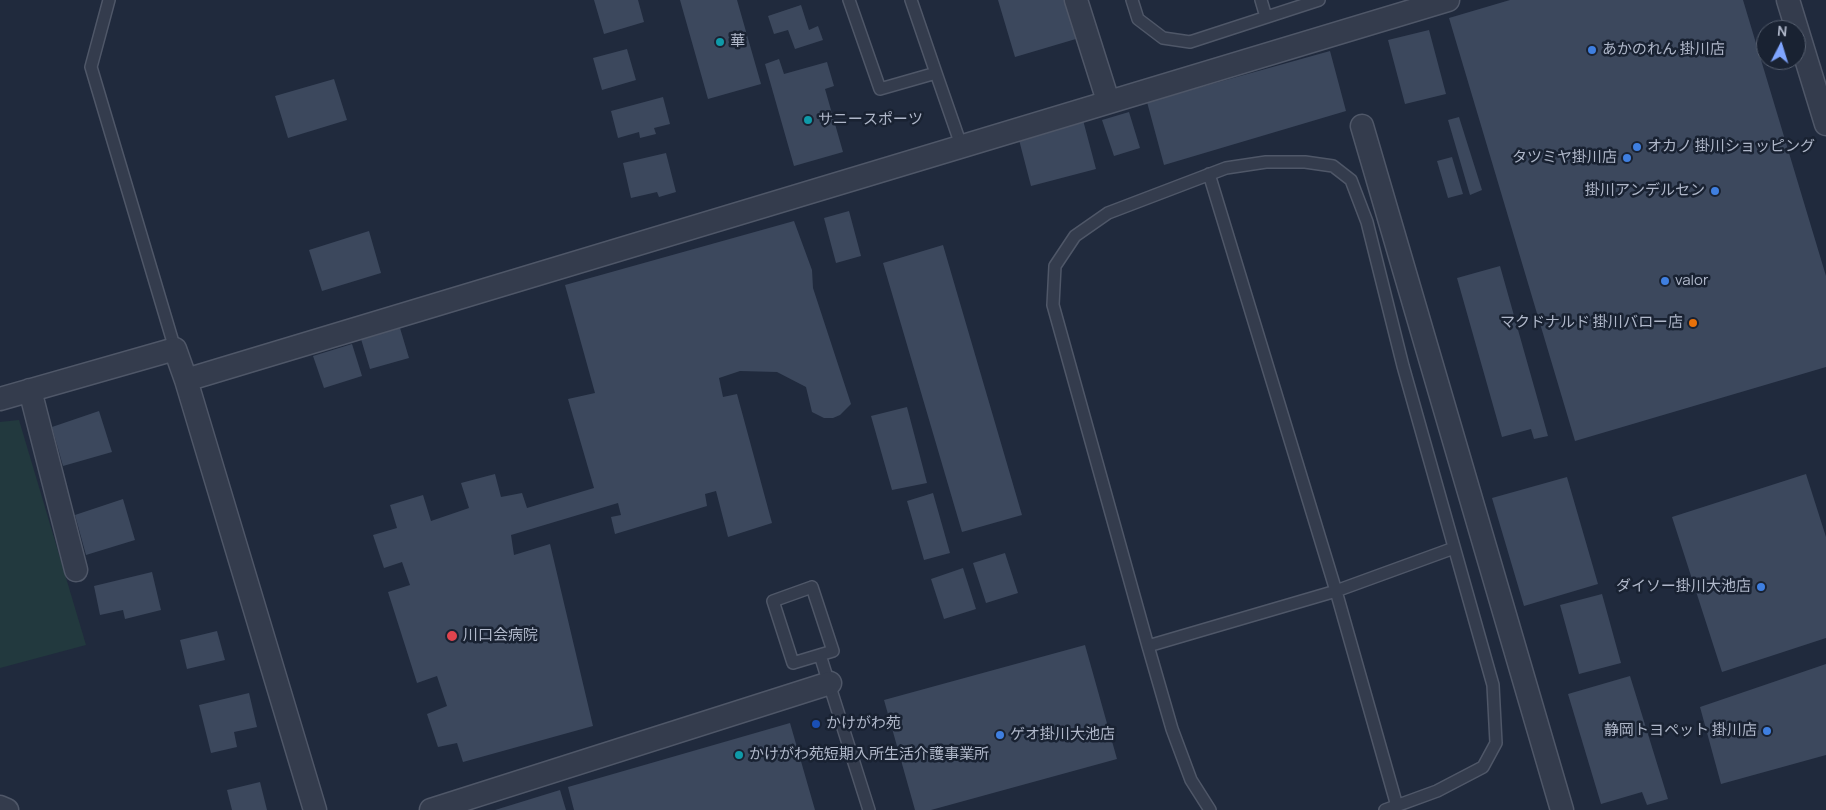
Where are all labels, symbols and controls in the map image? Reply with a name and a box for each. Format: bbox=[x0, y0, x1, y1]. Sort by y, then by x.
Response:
north arrow bbox=[1756, 20, 1806, 70]
text: N bbox=[1776, 21, 1788, 40]
place label: 華 bbox=[730, 33, 745, 51]
marker: 華 bbox=[714, 36, 726, 48]
place label: あかのれん 掛川店 bbox=[1602, 41, 1725, 59]
marker: あかのれん 掛川店 bbox=[1586, 44, 1598, 56]
place label: サニースポーツ bbox=[818, 111, 923, 129]
marker: サニースポーツ bbox=[802, 114, 814, 126]
place label: オカノ 掛川ショッピング bbox=[1647, 138, 1815, 156]
marker: オカノ 掛川ショッピング bbox=[1631, 141, 1643, 153]
place label: タツミヤ掛川店 bbox=[1512, 149, 1617, 167]
marker: タツミヤ掛川店 bbox=[1621, 152, 1633, 164]
place label: 掛川アンデルセン bbox=[1585, 182, 1705, 200]
marker: 掛川アンデルセン bbox=[1709, 185, 1721, 197]
place label: valor bbox=[1675, 272, 1708, 290]
marker: valor bbox=[1659, 275, 1671, 287]
place label: マクドナルド 掛川バロー店 bbox=[1500, 314, 1683, 332]
marker: マクドナルド 掛川バロー店 bbox=[1687, 317, 1699, 329]
place label: ダイソー掛川大池店 bbox=[1616, 578, 1751, 596]
marker: ダイソー掛川大池店 bbox=[1755, 581, 1767, 593]
place label: 川口会病院 bbox=[463, 627, 538, 645]
marker: 川口会病院 bbox=[445, 629, 459, 643]
place label: かけがわ苑 bbox=[826, 715, 901, 733]
marker: かけがわ苑 bbox=[810, 718, 822, 730]
place label: 静岡トヨペット 掛川店 bbox=[1604, 722, 1757, 740]
marker: 静岡トヨペット 掛川店 bbox=[1761, 725, 1773, 737]
place label: ゲオ掛川大池店 bbox=[1010, 726, 1115, 744]
marker: ゲオ掛川大池店 bbox=[994, 729, 1006, 741]
place label: かけがわ苑短期入所生活介護事業所 bbox=[749, 746, 989, 764]
marker: かけがわ苑短期入所生活介護事業所 bbox=[733, 749, 745, 761]

